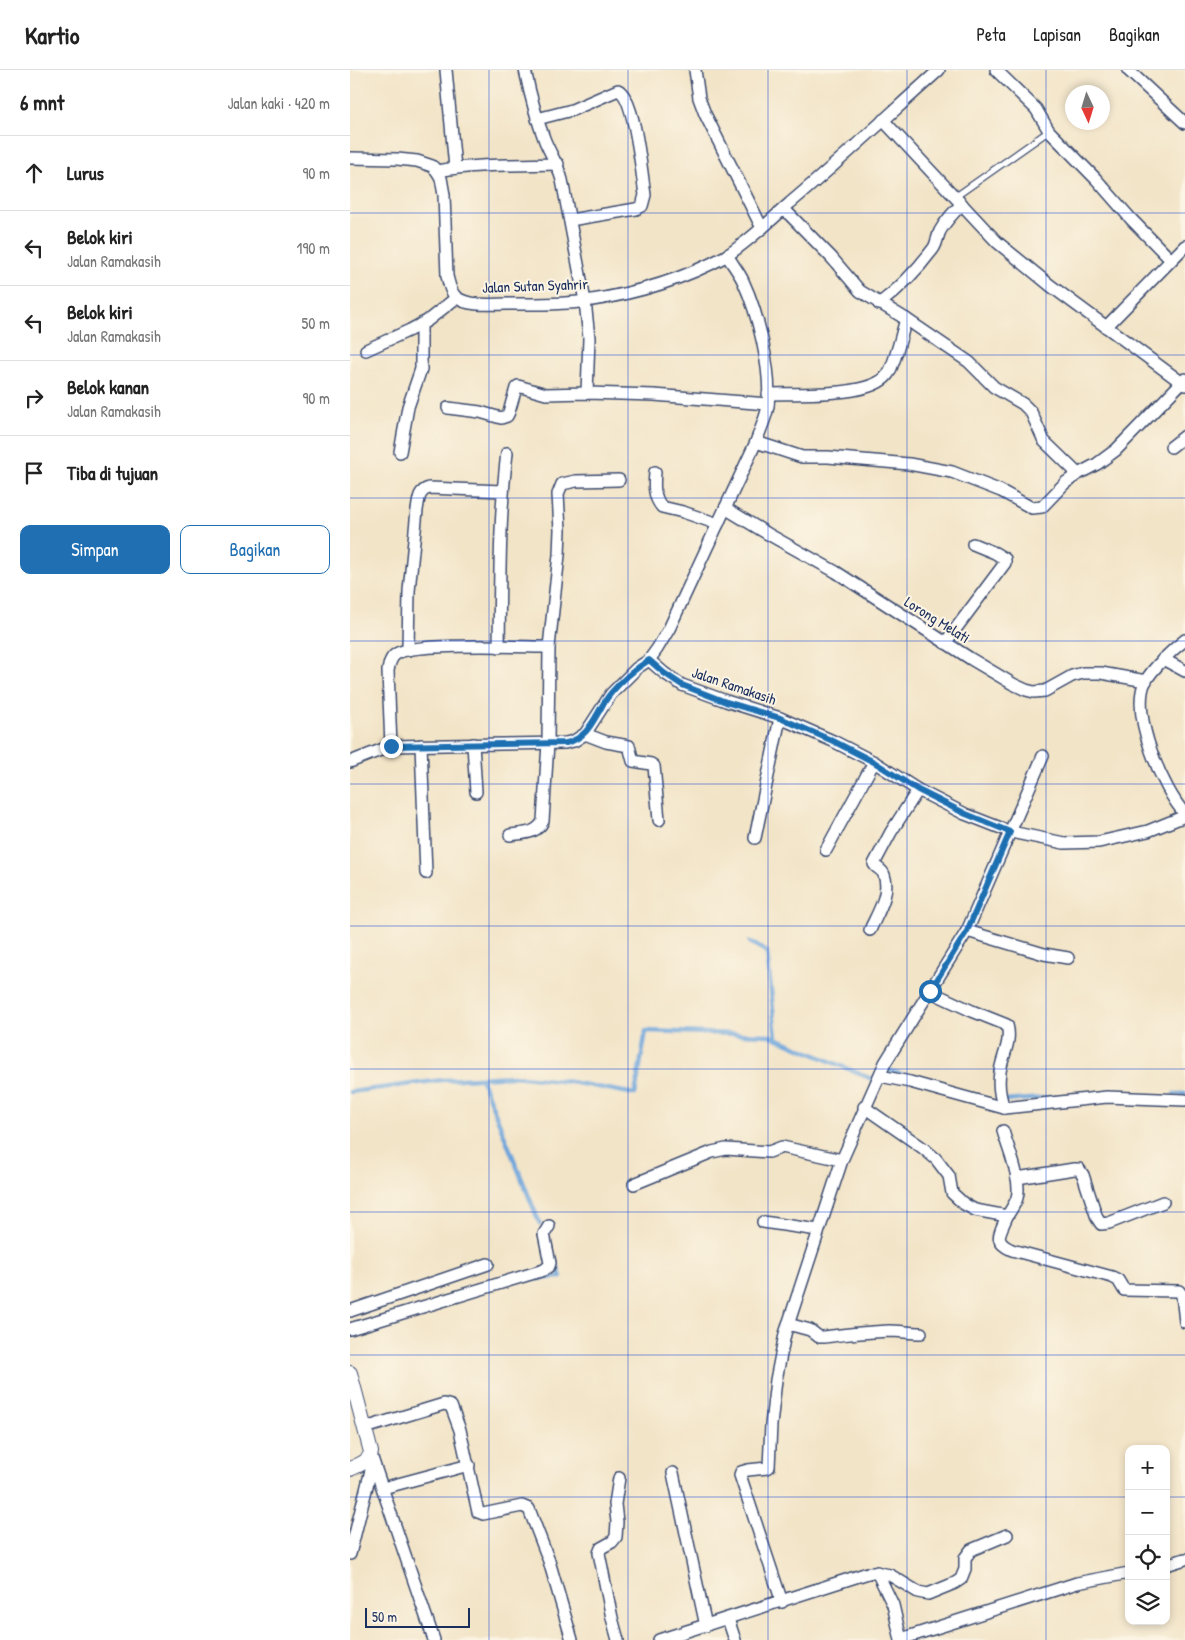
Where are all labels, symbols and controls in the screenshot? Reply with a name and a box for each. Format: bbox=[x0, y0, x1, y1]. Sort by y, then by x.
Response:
text: Kartio bbox=[25, 19, 80, 51]
text: Peta bbox=[976, 22, 1005, 47]
text: Lapisan bbox=[1033, 22, 1081, 47]
text: Bagikan bbox=[1109, 22, 1160, 47]
north arrow bbox=[1065, 85, 1110, 130]
text: 6 mnt bbox=[20, 88, 64, 117]
text: Jalan kaki · 420 m bbox=[227, 92, 330, 114]
icon: ahead bbox=[20, 159, 48, 187]
text: Lurus bbox=[67, 160, 104, 186]
text: 90 m bbox=[302, 162, 330, 184]
text: Belok kiri bbox=[67, 224, 133, 250]
icon: left bbox=[20, 234, 48, 262]
text: 190 m bbox=[297, 237, 330, 259]
text: Jalan Ramakasih bbox=[67, 250, 161, 272]
street label: Jalan Sutan Syahrir bbox=[482, 273, 589, 298]
text: Belok kiri bbox=[67, 299, 133, 325]
icon: left bbox=[20, 309, 48, 337]
text: 50 m bbox=[302, 312, 330, 334]
text: Jalan Ramakasih bbox=[67, 325, 161, 347]
text: Belok kanan bbox=[67, 374, 149, 400]
icon: right bbox=[20, 384, 48, 412]
text: 90 m bbox=[302, 387, 330, 409]
text: Jalan Ramakasih bbox=[67, 400, 161, 422]
icon: arrive bbox=[20, 459, 48, 487]
text: Tiba di tujuan bbox=[67, 460, 158, 486]
button: Simpan bbox=[20, 525, 170, 574]
button: Bagikan bbox=[180, 525, 330, 574]
street label: Lorong Melati bbox=[900, 591, 974, 648]
street label: Jalan Ramakasih bbox=[689, 661, 779, 710]
route end bbox=[380, 735, 403, 758]
route start bbox=[919, 980, 942, 1003]
map controls bbox=[1125, 1445, 1170, 1625]
button: + bbox=[1125, 1445, 1170, 1490]
button: − bbox=[1125, 1490, 1170, 1535]
button: locate bbox=[1125, 1535, 1170, 1580]
button: layers bbox=[1125, 1580, 1170, 1625]
scale bar bbox=[365, 1605, 470, 1628]
text: 50 m bbox=[372, 1607, 397, 1626]

